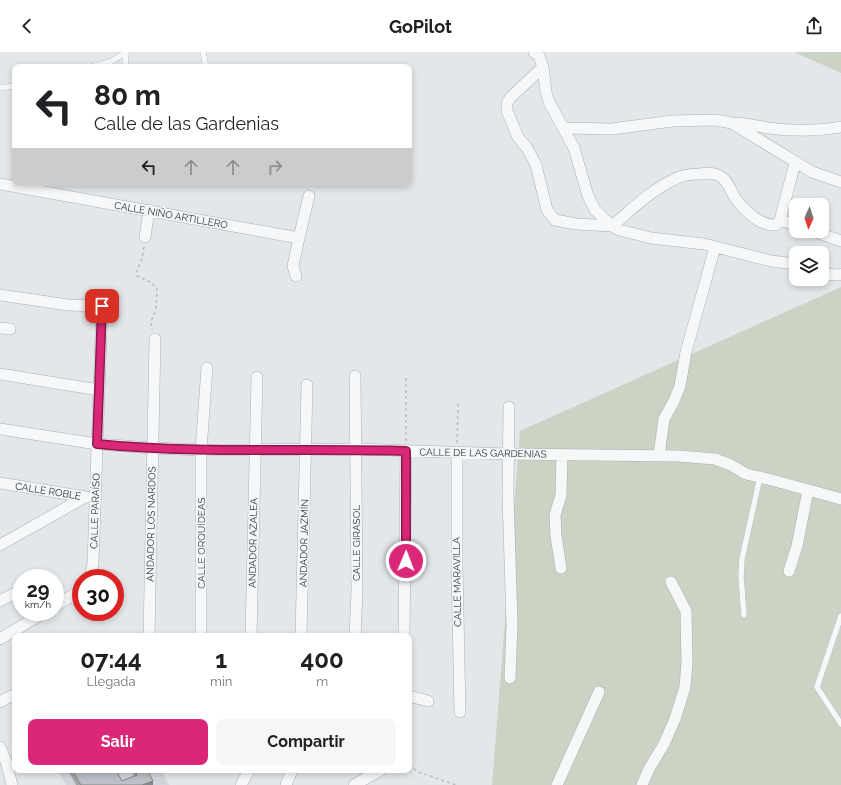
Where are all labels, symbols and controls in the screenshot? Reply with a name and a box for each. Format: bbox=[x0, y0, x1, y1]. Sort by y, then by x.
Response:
icon: back bbox=[16, 15, 38, 37]
icon: share bbox=[803, 15, 825, 37]
text: GoPilot bbox=[389, 16, 452, 37]
text: 80 m bbox=[94, 79, 161, 112]
icon: left bbox=[28, 80, 80, 132]
text: Calle de las Gardenias bbox=[94, 113, 279, 134]
icon: left bbox=[138, 156, 160, 178]
icon: ahead bbox=[180, 156, 202, 178]
icon: ahead bbox=[222, 156, 244, 178]
icon: right bbox=[264, 156, 286, 178]
north arrow bbox=[789, 198, 829, 238]
map controls bbox=[789, 198, 829, 286]
street label: CALLE NIÑO ARTILLERO bbox=[113, 200, 229, 230]
button: layers bbox=[789, 246, 829, 286]
pin bbox=[85, 289, 119, 323]
icon: arrive bbox=[91, 295, 113, 317]
street label: CALLE DE LAS GARDENIAS bbox=[419, 446, 547, 460]
street label: ANDADOR LOS NARDOS bbox=[144, 466, 158, 582]
street label: CALLE PARAÍSO bbox=[88, 473, 102, 549]
street label: CALLE ROBLE bbox=[14, 480, 82, 502]
street label: CALLE ORQUÍDEAS bbox=[196, 497, 207, 589]
street label: ANDADOR AZALEA bbox=[247, 498, 259, 588]
street label: ANDADOR JAZMÍN bbox=[298, 499, 310, 587]
street label: CALLE GIRASOL bbox=[351, 505, 362, 581]
street label: CALLE MARAVILLA bbox=[451, 537, 463, 627]
position arrow bbox=[385, 540, 427, 582]
speed limit sign: 30 bbox=[72, 569, 124, 621]
text: 29 bbox=[26, 578, 50, 602]
text: km/h bbox=[25, 599, 51, 610]
text: 07:44 bbox=[80, 645, 142, 674]
text: 1 bbox=[215, 645, 227, 674]
text: 400 bbox=[301, 645, 344, 674]
text: Llegada bbox=[86, 674, 136, 689]
text: min bbox=[210, 674, 232, 689]
text: m bbox=[316, 674, 328, 689]
button: Salir bbox=[28, 719, 208, 765]
button: Compartir bbox=[216, 719, 396, 765]

